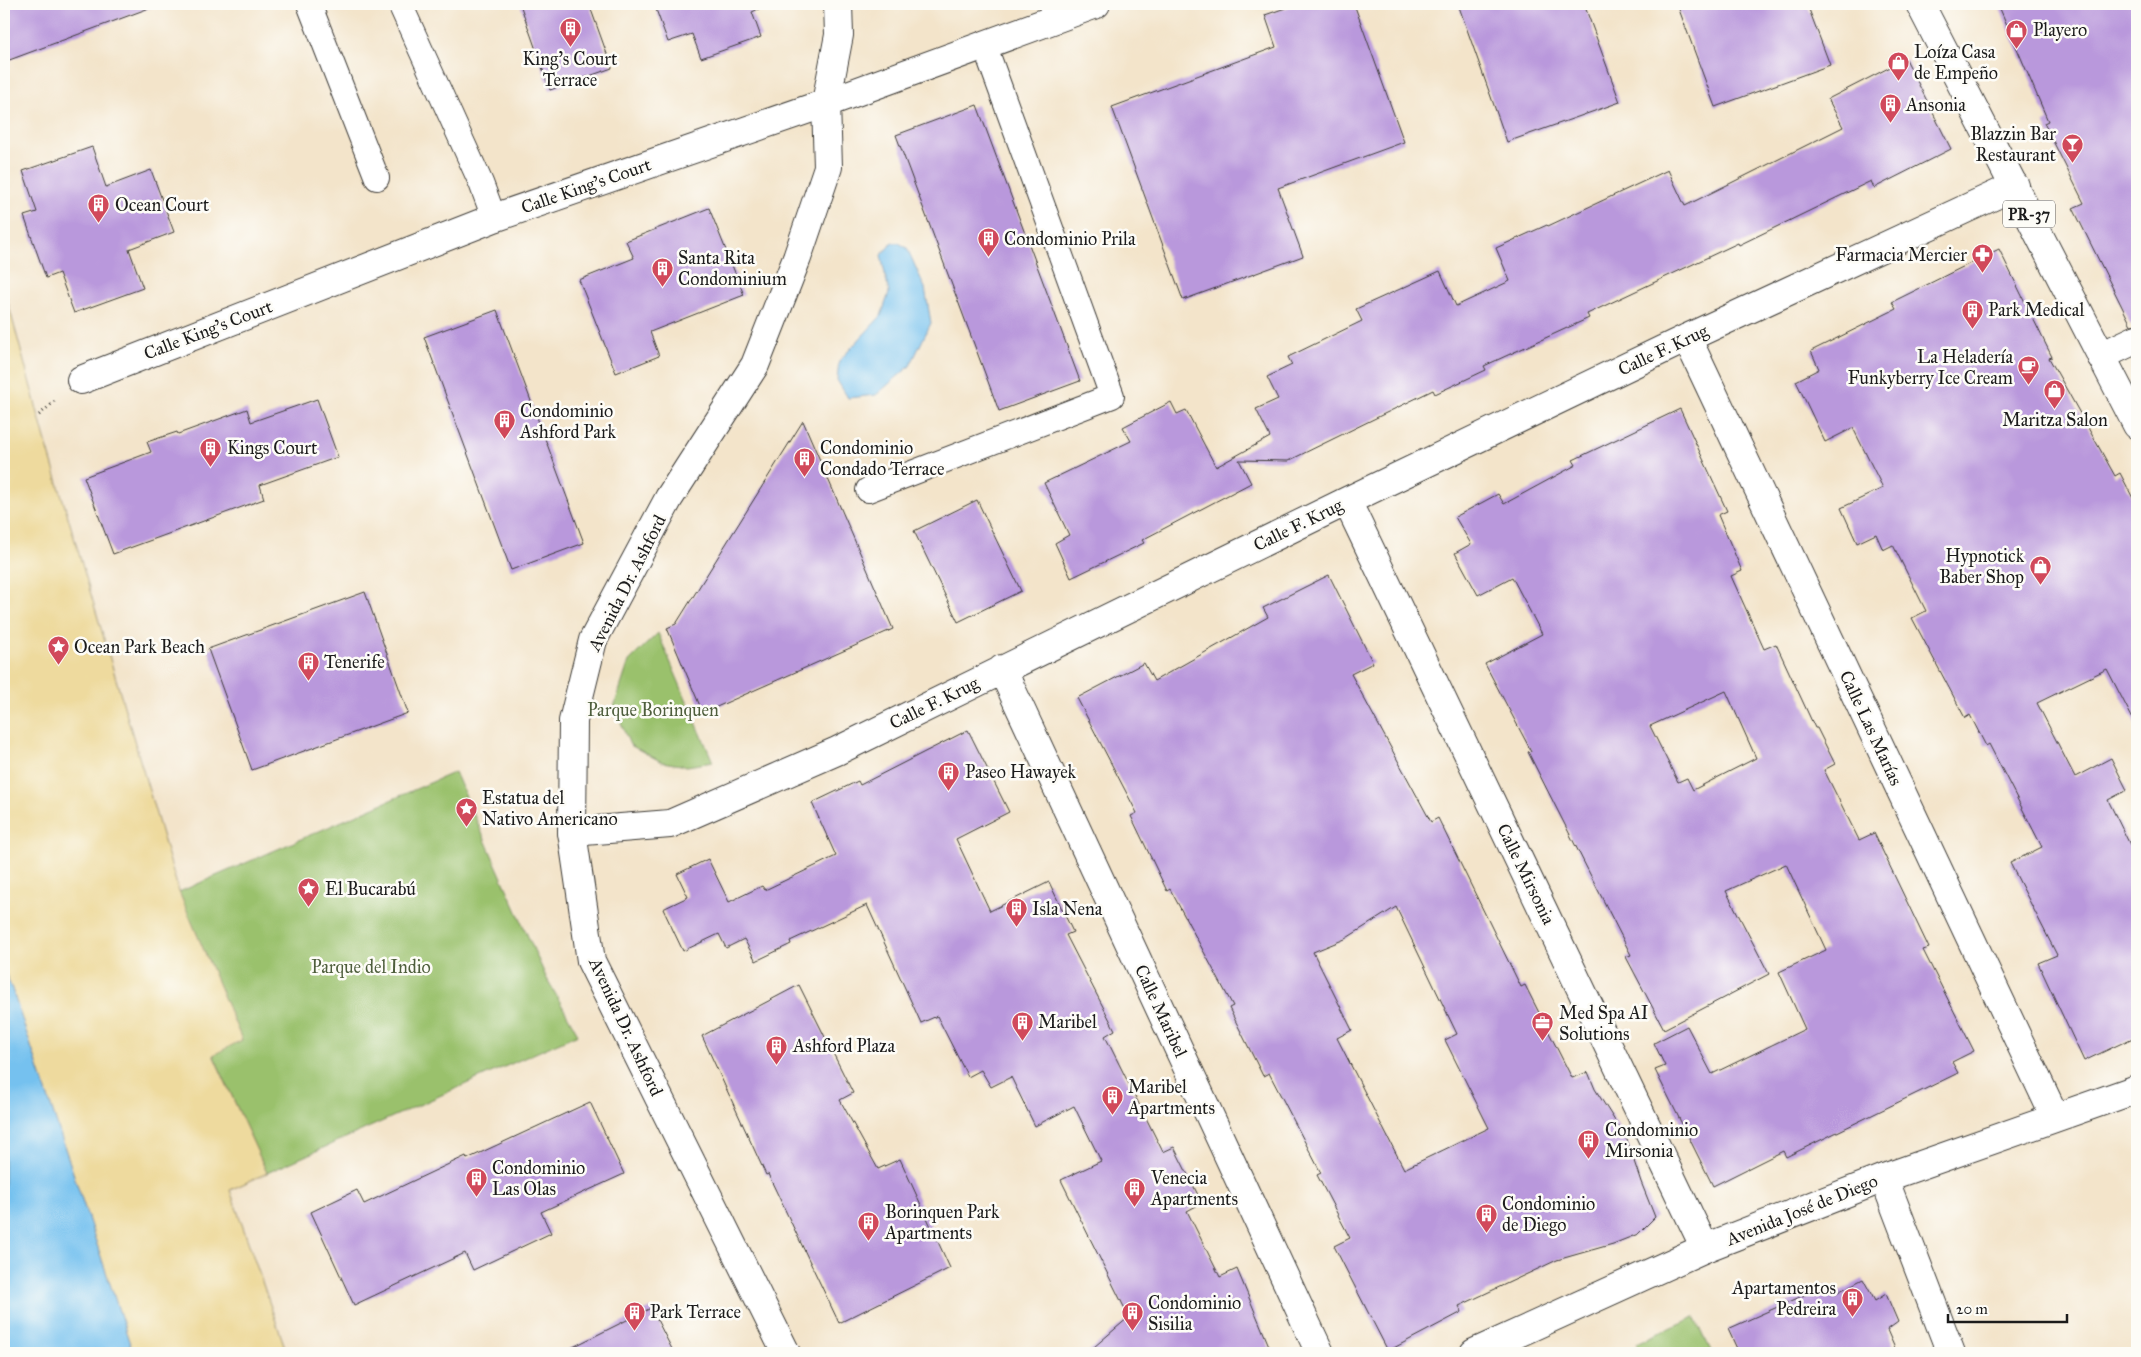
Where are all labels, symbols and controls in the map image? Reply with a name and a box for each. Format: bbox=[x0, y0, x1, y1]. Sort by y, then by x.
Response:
building icon: King's Court Terrace bbox=[558, 17, 582, 48]
shop icon: Playero bbox=[2005, 18, 2029, 49]
place label: Playero bbox=[2033, 19, 2087, 41]
place label: Loíza Casa de Empeño bbox=[1914, 41, 1998, 84]
place label: King's Court Terrace bbox=[523, 48, 618, 91]
shop icon: Loíza Casa de Empeño bbox=[1886, 50, 1910, 81]
building icon: Ansonia bbox=[1878, 93, 1902, 124]
place label: Ansonia bbox=[1905, 94, 1966, 116]
place label: Blazzin Bar Restaurant bbox=[1970, 123, 2057, 166]
bar icon: Blazzin Bar Restaurant bbox=[2060, 132, 2084, 163]
street label: Calle King's Court bbox=[518, 153, 655, 219]
building icon: Ocean Court bbox=[87, 193, 111, 224]
place label: Ocean Court bbox=[115, 194, 210, 216]
road number: PR-37 bbox=[2003, 200, 2055, 228]
building icon: Condominio Prila bbox=[976, 227, 1000, 258]
place label: Condominio Prila bbox=[1004, 228, 1136, 250]
pharmacy icon: Farmacia Mercier bbox=[1971, 243, 1995, 274]
place label: Farmacia Mercier bbox=[1835, 244, 1967, 266]
place label: Santa Rita Condominium bbox=[678, 247, 787, 290]
building icon: Santa Rita Condominium bbox=[650, 256, 674, 287]
street label: Calle King's Court bbox=[141, 295, 276, 366]
building icon: Park Medical bbox=[1960, 298, 1984, 329]
place label: Park Medical bbox=[1988, 299, 2084, 321]
street label: Calle F. Krug bbox=[1615, 319, 1712, 381]
place label: La Heladería Funkyberry Ice Cream bbox=[1848, 346, 2013, 389]
cafe icon: La Heladería Funkyberry Ice Cream bbox=[2017, 355, 2041, 386]
shop icon: Maritza Salon bbox=[2043, 378, 2067, 409]
place label: Condominio Ashford Park bbox=[519, 400, 617, 443]
building icon: Condominio Ashford Park bbox=[492, 409, 516, 440]
place label: Maritza Salon bbox=[2002, 409, 2108, 431]
building icon: Kings Court bbox=[199, 436, 223, 467]
place label: Kings Court bbox=[227, 437, 318, 460]
place label: Condominio Condado Terrace bbox=[820, 437, 945, 480]
building icon: Condominio Condado Terrace bbox=[792, 446, 816, 477]
street label: Calle F. Krug bbox=[1250, 494, 1347, 557]
street label: Avenida Dr. Ashford bbox=[583, 511, 671, 656]
place label: Hypnotick Baber Shop bbox=[1939, 545, 2025, 588]
shop icon: Hypnotick Baber Shop bbox=[2028, 554, 2052, 585]
place icon: Ocean Park Beach bbox=[46, 635, 70, 666]
place label: Ocean Park Beach bbox=[74, 636, 205, 658]
building icon: Tenerife bbox=[296, 650, 320, 681]
place label: Tenerife bbox=[324, 651, 385, 673]
street label: Calle Las Marías bbox=[1835, 667, 1907, 789]
street label: Calle F. Krug bbox=[886, 672, 983, 735]
park label: Parque Borinquen bbox=[587, 699, 719, 722]
building icon: Paseo Hawayek bbox=[937, 760, 961, 791]
place label: Paseo Hawayek bbox=[965, 761, 1077, 783]
place label: Estatua del Nativo Americano bbox=[482, 787, 618, 830]
place icon: Estatua del Nativo Americano bbox=[454, 796, 478, 827]
street label: Calle Mirsonia bbox=[1492, 820, 1560, 928]
place icon: El Bucarabú bbox=[297, 877, 321, 908]
place label: El Bucarabú bbox=[325, 878, 416, 900]
building icon: Isla Nena bbox=[1004, 897, 1028, 928]
place label: Isla Nena bbox=[1032, 898, 1103, 920]
street label: Avenida Dr. Ashford bbox=[584, 953, 668, 1100]
park label: Parque del Indio bbox=[311, 956, 431, 979]
street label: Calle Maribel bbox=[1130, 961, 1192, 1061]
place label: Med Spa AI Solutions bbox=[1559, 1002, 1649, 1045]
building icon: Maribel bbox=[1010, 1010, 1034, 1041]
place label: Maribel bbox=[1038, 1011, 1097, 1033]
office icon: Med Spa AI Solutions bbox=[1531, 1011, 1555, 1042]
building icon: Ashford Plaza bbox=[765, 1034, 789, 1065]
place label: Ashford Plaza bbox=[792, 1035, 895, 1057]
place label: Maribel Apartments bbox=[1127, 1076, 1215, 1119]
building icon: Maribel Apartments bbox=[1100, 1085, 1124, 1116]
place label: Condominio Mirsonia bbox=[1605, 1119, 1698, 1162]
building icon: Condominio Mirsonia bbox=[1577, 1128, 1601, 1159]
place label: Condominio Las Olas bbox=[492, 1157, 585, 1200]
building icon: Condominio Las Olas bbox=[464, 1166, 488, 1197]
place label: Venecia Apartments bbox=[1150, 1167, 1238, 1210]
street label: Avenida José de Diego bbox=[1722, 1170, 1881, 1252]
building icon: Venecia Apartments bbox=[1123, 1176, 1147, 1207]
place label: Condominio de Diego bbox=[1502, 1193, 1595, 1237]
place label: Borinquen Park Apartments bbox=[884, 1201, 1000, 1244]
building icon: Condominio de Diego bbox=[1474, 1202, 1498, 1233]
building icon: Borinquen Park Apartments bbox=[857, 1210, 881, 1241]
place label: Apartamentos Pedreira bbox=[1731, 1277, 1836, 1320]
building icon: Apartamentos Pedreira bbox=[1840, 1286, 1864, 1317]
place label: Condominio Sisilia bbox=[1148, 1292, 1241, 1335]
scale bar bbox=[1948, 1292, 2067, 1324]
building icon: Park Terrace bbox=[622, 1300, 646, 1331]
text: 20 m bbox=[1956, 1300, 1988, 1318]
place label: Park Terrace bbox=[650, 1301, 741, 1323]
building icon: Condominio Sisilia bbox=[1120, 1301, 1144, 1332]

